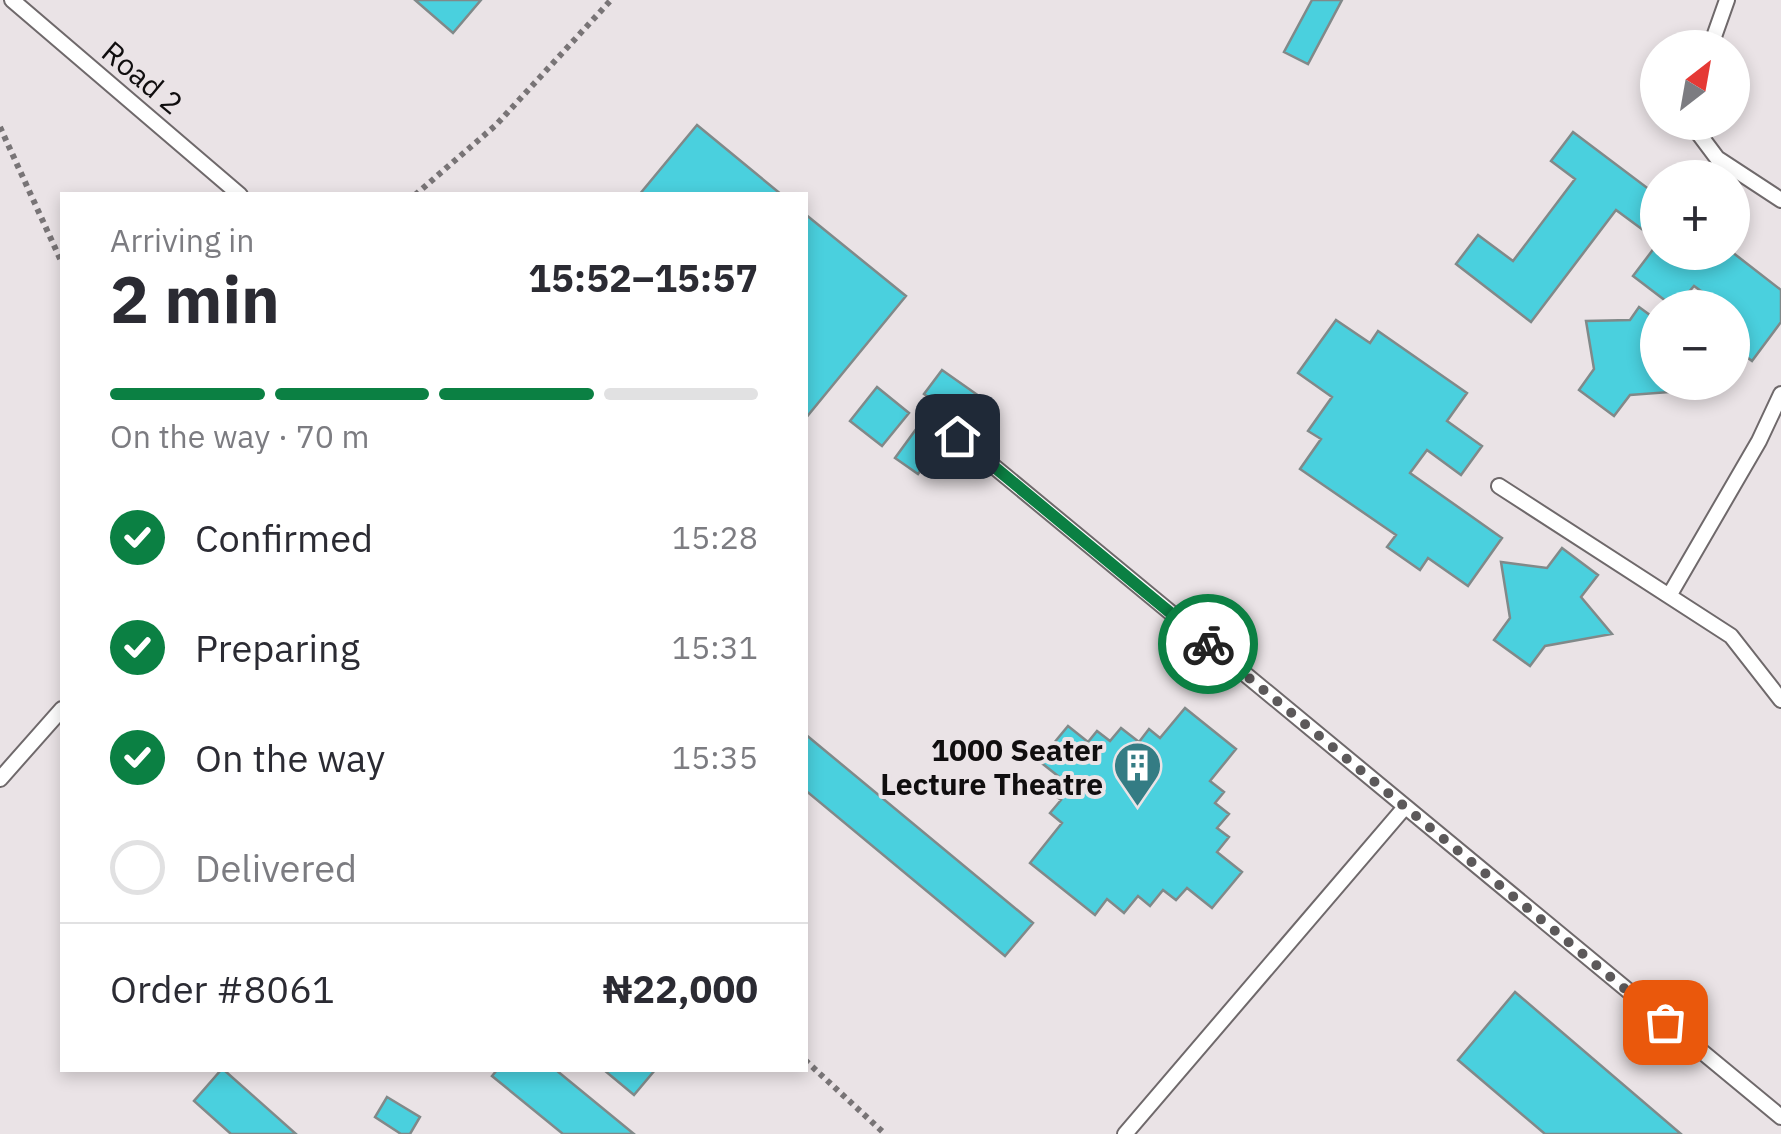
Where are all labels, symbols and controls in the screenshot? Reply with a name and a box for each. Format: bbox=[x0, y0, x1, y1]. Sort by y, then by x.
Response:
north arrow bbox=[1640, 30, 1750, 140]
map controls bbox=[1640, 30, 1750, 400]
street label: Road 2 bbox=[94, 32, 192, 122]
button: + bbox=[1640, 160, 1750, 270]
text: Arriving in bbox=[110, 219, 255, 261]
text: 15:52–15:57 bbox=[528, 253, 758, 302]
text: 2 min bbox=[110, 256, 280, 341]
button: − bbox=[1640, 290, 1750, 400]
pin bbox=[915, 394, 1000, 479]
icon: home bbox=[930, 409, 985, 464]
text: On the way · 70 m bbox=[110, 415, 370, 457]
icon: check bbox=[110, 510, 165, 565]
text: Confirmed bbox=[195, 513, 373, 562]
text: 15:28 bbox=[672, 516, 758, 558]
courier bbox=[1158, 594, 1258, 694]
icon: bike bbox=[1181, 617, 1236, 672]
icon: check bbox=[110, 620, 165, 675]
text: Preparing bbox=[195, 623, 360, 672]
text: 15:31 bbox=[672, 626, 758, 668]
icon: check bbox=[110, 730, 165, 785]
place label: 1000 Seater Lecture Theatre bbox=[880, 730, 1103, 803]
text: On the way bbox=[195, 733, 385, 782]
text: 15:35 bbox=[672, 736, 758, 778]
building icon: 1000 Seater Lecture Theatre bbox=[1112, 740, 1164, 808]
text: Delivered bbox=[195, 843, 357, 892]
text: Order #8061 bbox=[110, 964, 335, 1013]
text: ₦22,000 bbox=[603, 964, 758, 1013]
pin bbox=[1623, 980, 1708, 1065]
icon: bag bbox=[1638, 995, 1693, 1050]

